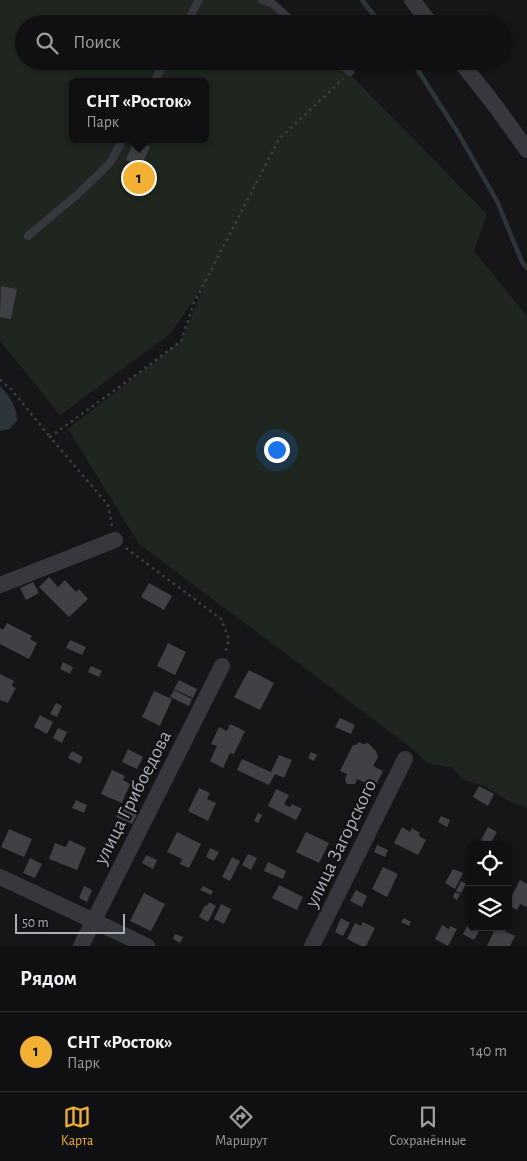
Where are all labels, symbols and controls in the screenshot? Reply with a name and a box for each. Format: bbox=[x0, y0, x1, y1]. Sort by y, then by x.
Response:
search box bbox=[15, 15, 512, 70]
icon: search bbox=[33, 29, 61, 57]
text: Поиск bbox=[73, 33, 120, 52]
popup bbox=[69, 78, 209, 143]
text: СНТ «Росток» bbox=[86, 92, 192, 111]
text: Парк bbox=[86, 114, 119, 130]
pin: 1 bbox=[123, 159, 155, 197]
your location bbox=[264, 437, 290, 463]
street label: улица Грибоедова bbox=[90, 727, 175, 868]
street label: улица Загорского bbox=[301, 777, 380, 911]
map controls bbox=[467, 841, 512, 931]
button: locate bbox=[467, 841, 512, 886]
button: layers bbox=[467, 886, 512, 931]
scale bar bbox=[15, 911, 125, 934]
text: 50 m bbox=[22, 916, 49, 930]
text: Рядом bbox=[20, 968, 77, 989]
text: СНТ «Росток» bbox=[67, 1033, 173, 1052]
text: 1 bbox=[33, 1043, 39, 1059]
text: 140 m bbox=[470, 1043, 507, 1059]
text: Парк bbox=[67, 1055, 100, 1071]
tab: Карта bbox=[61, 1103, 94, 1150]
tab: Маршрут bbox=[215, 1103, 268, 1150]
tab: Сохранённые bbox=[389, 1103, 466, 1150]

